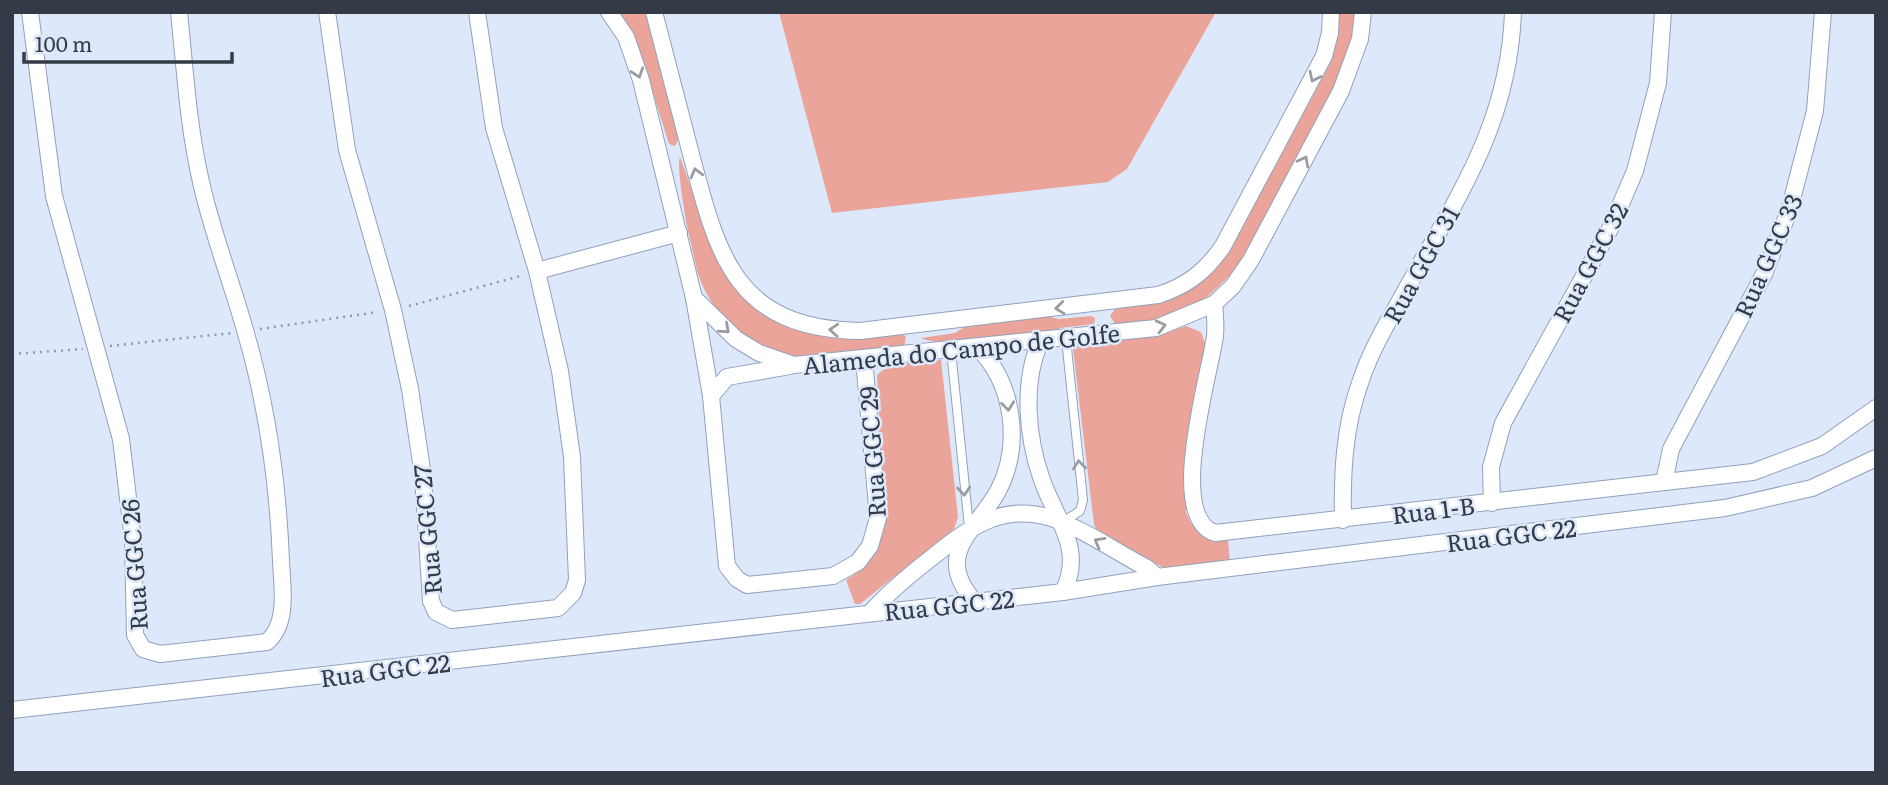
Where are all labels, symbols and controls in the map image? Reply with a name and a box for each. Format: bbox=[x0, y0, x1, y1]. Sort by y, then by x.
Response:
scale bar bbox=[24, 21, 233, 65]
text: 100 m bbox=[35, 27, 92, 58]
one-way arrow bbox=[630, 66, 645, 78]
one-way arrow bbox=[1309, 70, 1323, 82]
one-way arrow bbox=[1296, 156, 1309, 168]
one-way arrow bbox=[690, 167, 704, 179]
street label: Rua GGC 33 bbox=[1724, 187, 1810, 323]
street label: Rua GGC 32 bbox=[1543, 196, 1635, 328]
street label: Rua GGC 31 bbox=[1373, 199, 1467, 329]
one-way arrow bbox=[1054, 300, 1066, 315]
street label: Alameda do Campo de Golfe bbox=[801, 314, 1121, 382]
one-way arrow bbox=[1155, 320, 1167, 334]
one-way arrow bbox=[717, 321, 730, 334]
one-way arrow bbox=[828, 323, 839, 338]
street label: Rua GGC 29 bbox=[849, 385, 893, 519]
one-way arrow bbox=[1000, 400, 1015, 412]
one-way arrow bbox=[1072, 459, 1087, 470]
street label: Rua GGC 27 bbox=[403, 463, 449, 597]
one-way arrow bbox=[956, 486, 971, 497]
street label: Rua 1-B bbox=[1389, 487, 1477, 531]
street label: Rua GGC 26 bbox=[111, 498, 155, 632]
street label: Rua GGC 22 bbox=[1444, 509, 1578, 559]
one-way arrow bbox=[1094, 537, 1106, 550]
street label: Rua GGC 22 bbox=[882, 580, 1016, 628]
street label: Rua GGC 22 bbox=[318, 644, 452, 694]

